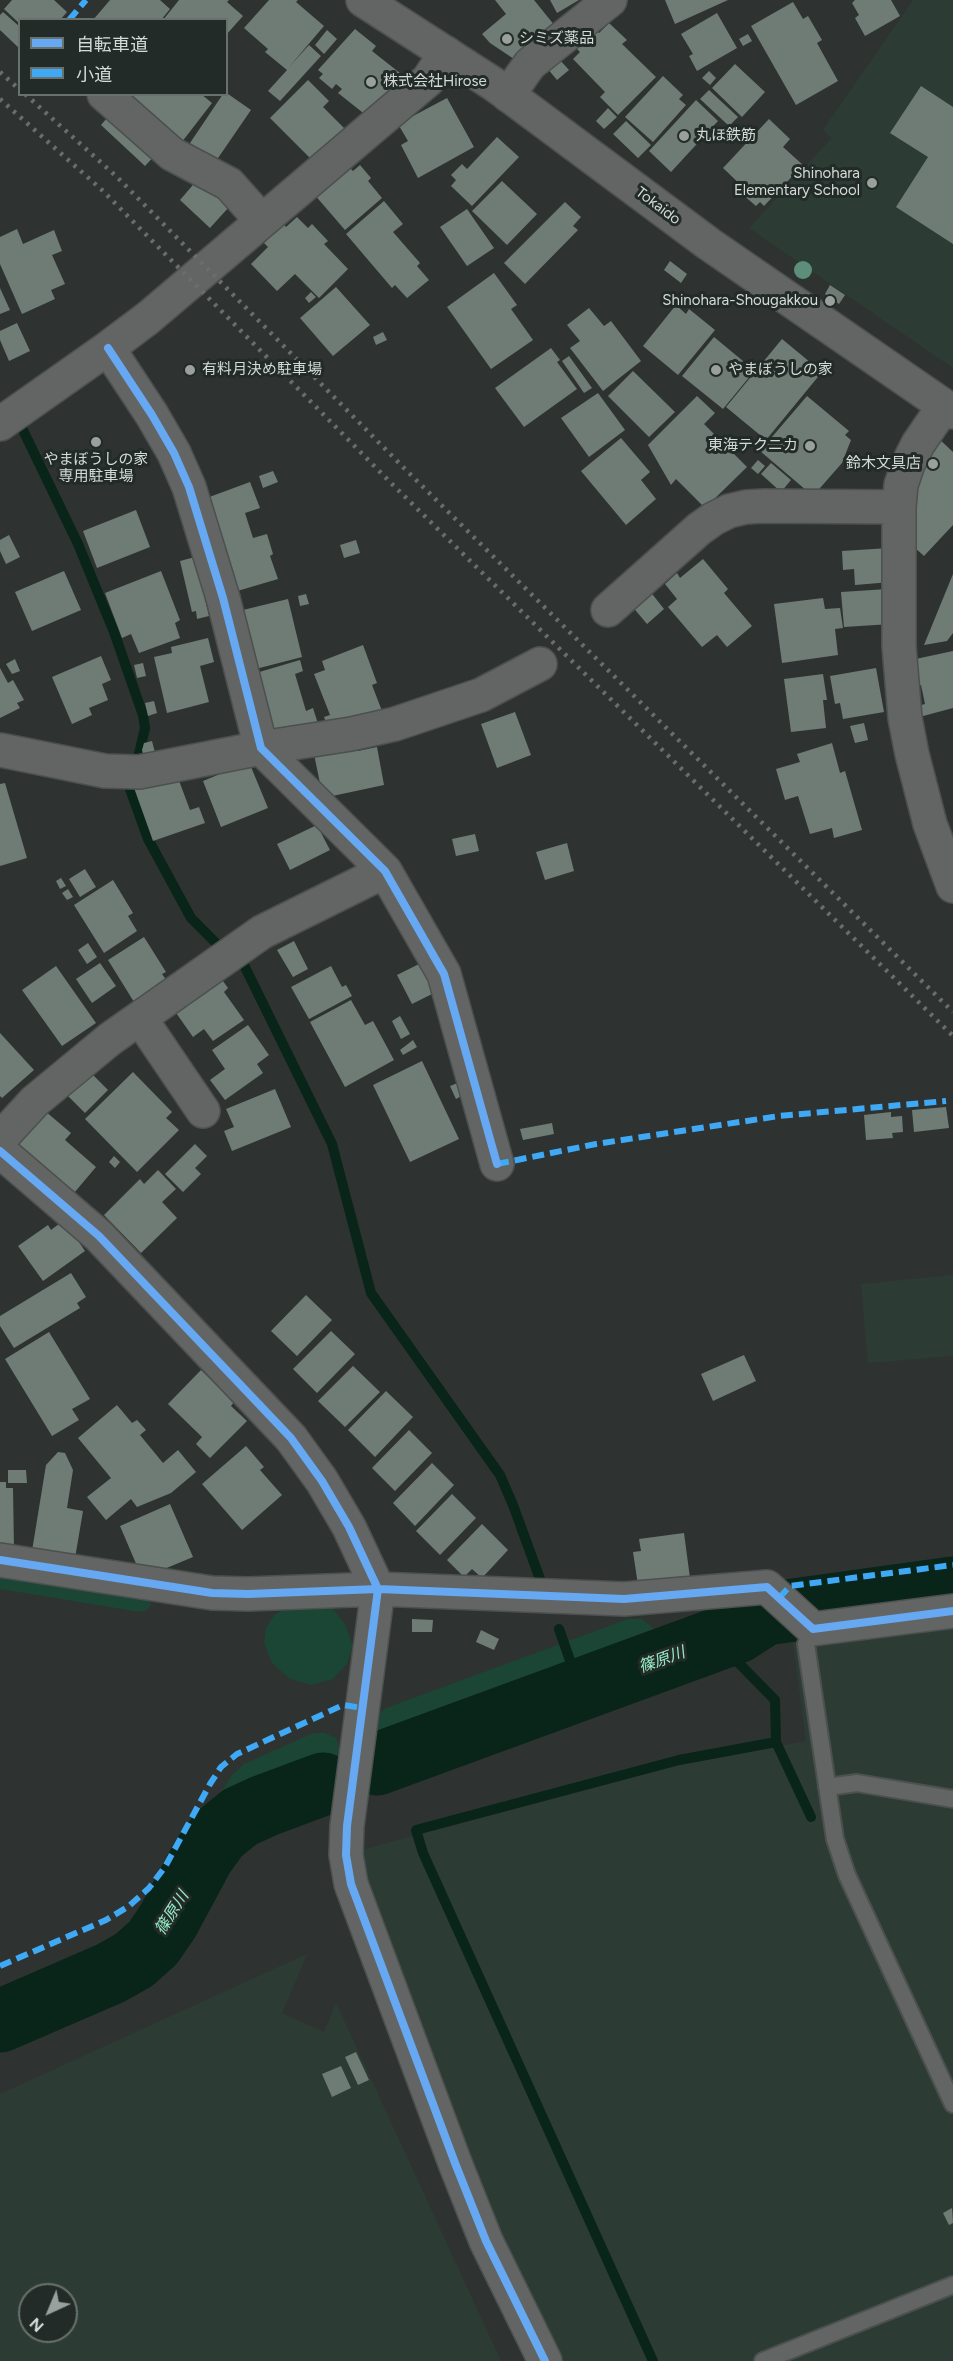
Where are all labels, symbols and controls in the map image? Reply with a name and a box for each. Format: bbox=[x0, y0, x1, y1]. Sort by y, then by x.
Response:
legend bbox=[18, 18, 228, 96]
place label: シミズ薬品 bbox=[519, 30, 594, 48]
marker: シミズ薬品 bbox=[500, 32, 514, 46]
text: 自転車道 bbox=[76, 34, 148, 56]
text: 小道 bbox=[76, 64, 112, 86]
place label: 株式会社Hirose bbox=[383, 73, 487, 91]
marker: 株式会社Hirose bbox=[364, 75, 378, 89]
place label: 丸ほ鉄筋 bbox=[696, 127, 756, 145]
marker: 丸ほ鉄筋 bbox=[677, 129, 691, 143]
place label: Shinohara Elementary School bbox=[734, 165, 860, 200]
marker: Shinohara Elementary School bbox=[865, 176, 879, 190]
street label: Tokaido bbox=[632, 183, 684, 229]
place label: Shinohara-Shougakkou bbox=[662, 292, 818, 310]
marker: Shinohara-Shougakkou bbox=[823, 294, 837, 308]
place label: 有料月決め駐車場 bbox=[202, 361, 322, 379]
place label: やまぼうしの家 bbox=[728, 361, 833, 379]
marker: 有料月決め駐車場 bbox=[183, 363, 197, 377]
marker: やまぼうしの家 bbox=[709, 363, 723, 377]
marker: やまぼうしの家 専用駐車場 bbox=[89, 435, 103, 449]
place label: 東海テクニカ bbox=[708, 437, 798, 455]
marker: 東海テクニカ bbox=[803, 439, 817, 453]
place label: やまぼうしの家 専用駐車場 bbox=[44, 451, 148, 486]
place label: 鈴木文具店 bbox=[846, 455, 921, 473]
marker: 鈴木文具店 bbox=[926, 457, 940, 471]
water label: 篠原川 bbox=[636, 1643, 688, 1677]
water label: 篠原川 bbox=[151, 1888, 193, 1938]
north arrow bbox=[18, 2283, 78, 2343]
text: N bbox=[25, 2314, 48, 2336]

